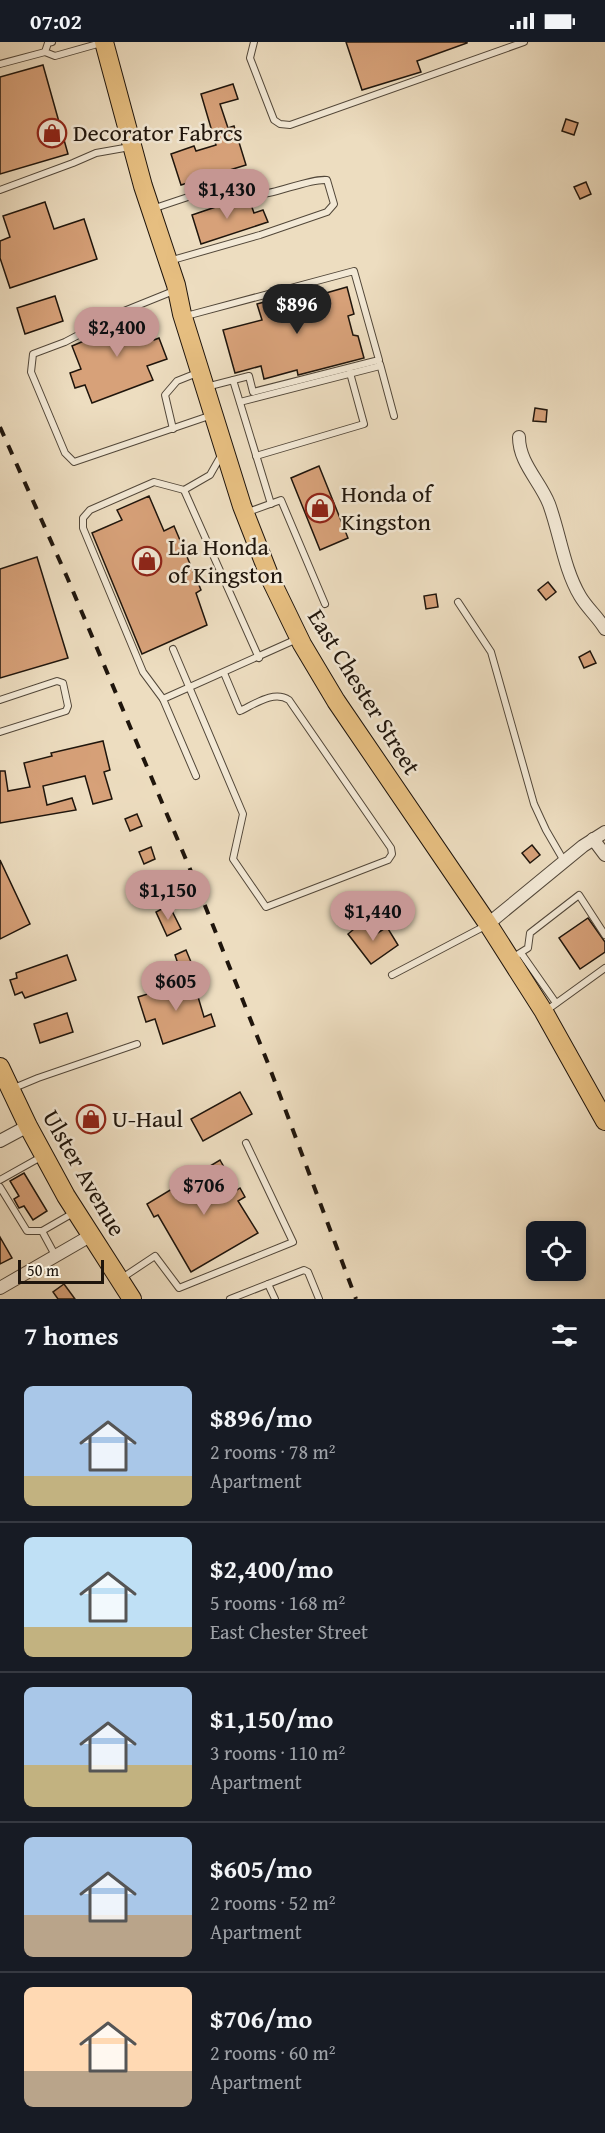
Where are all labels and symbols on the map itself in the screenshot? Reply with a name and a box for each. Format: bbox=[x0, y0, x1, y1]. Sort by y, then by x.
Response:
place label: Decorator Fabrcs bbox=[73, 115, 243, 150]
shop icon: Decorator Fabrcs bbox=[36, 117, 68, 149]
pin: $1,430 bbox=[178, 169, 276, 220]
pin: $896 bbox=[261, 284, 333, 335]
pin: $2,400 bbox=[68, 307, 166, 358]
place label: Honda of Kingston bbox=[341, 476, 434, 539]
shop icon: Honda of Kingston bbox=[304, 492, 336, 524]
place label: Lia Honda of Kingston bbox=[168, 529, 284, 592]
shop icon: Lia Honda of Kingston bbox=[131, 545, 163, 577]
street label: East Chester Street bbox=[299, 602, 430, 782]
pin: $1,150 bbox=[119, 870, 217, 921]
pin: $1,440 bbox=[324, 891, 422, 942]
pin: $605 bbox=[140, 961, 212, 1012]
place label: U-Haul bbox=[112, 1101, 183, 1136]
street label: Ulster Avenue bbox=[34, 1103, 135, 1242]
shop icon: U-Haul bbox=[75, 1103, 107, 1135]
pin: $706 bbox=[168, 1165, 240, 1216]
scale bar bbox=[18, 1257, 104, 1284]

